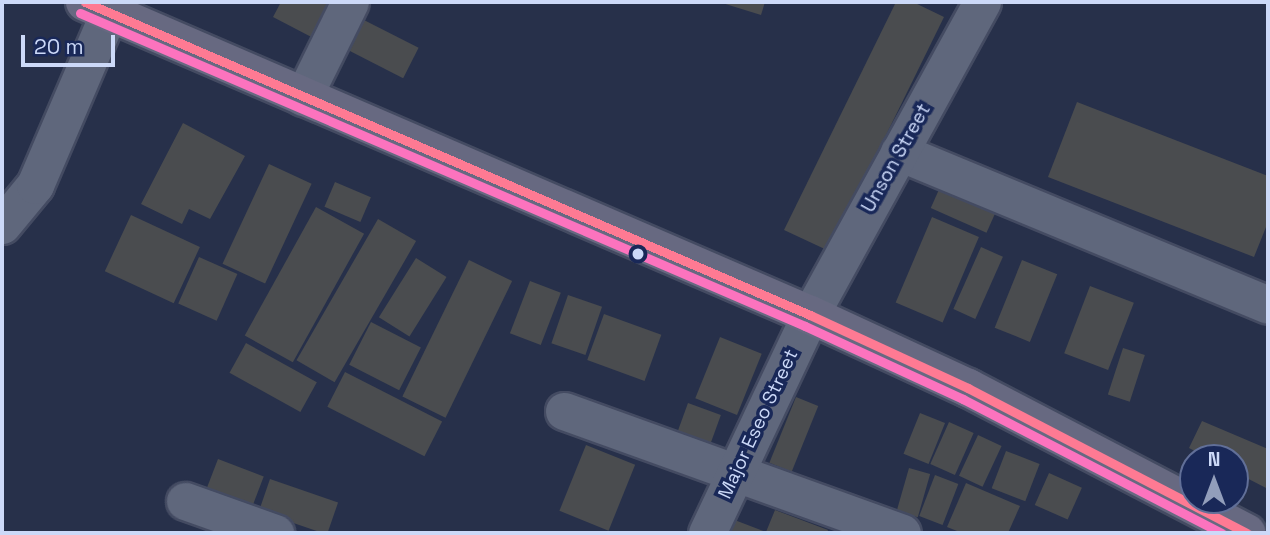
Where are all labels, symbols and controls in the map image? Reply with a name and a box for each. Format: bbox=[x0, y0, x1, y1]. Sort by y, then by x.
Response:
scale bar bbox=[24, 21, 119, 65]
text: 20 m bbox=[34, 33, 84, 60]
street label: Unson Street bbox=[857, 100, 935, 216]
unlabelled marker bbox=[631, 247, 645, 261]
street label: Major Eseo Street bbox=[713, 346, 803, 502]
north arrow bbox=[1179, 444, 1249, 514]
text: N bbox=[1208, 447, 1220, 472]

